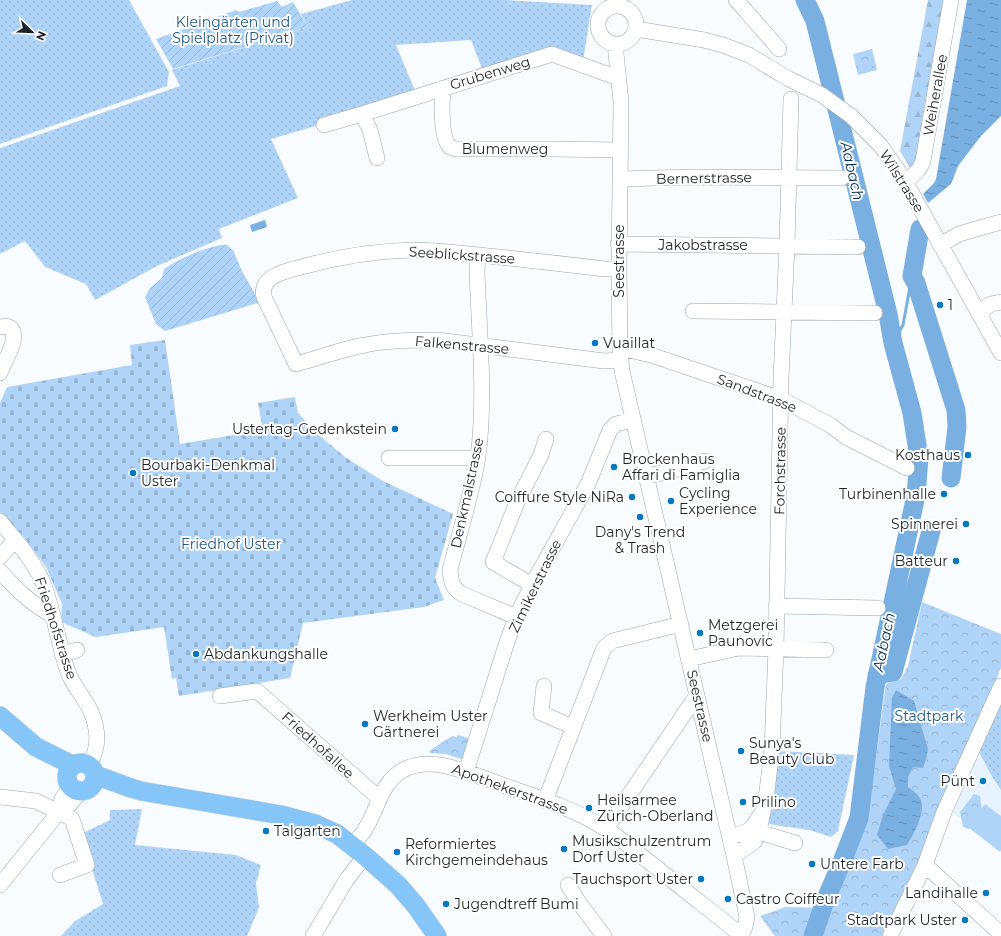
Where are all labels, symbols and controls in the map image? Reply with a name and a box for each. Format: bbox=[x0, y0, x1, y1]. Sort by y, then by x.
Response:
north arrow bbox=[12, 12, 52, 52]
park label: Kleingärten und Spielplatz (Privat) bbox=[172, 13, 294, 47]
text: N bbox=[33, 29, 49, 43]
street label: Grubenweg bbox=[448, 52, 532, 94]
street label: Weiherallee bbox=[919, 53, 951, 137]
water label: Aabach bbox=[836, 139, 868, 202]
street label: Blumenweg bbox=[462, 140, 548, 158]
street label: Wilstrasse bbox=[876, 146, 928, 216]
street label: Bernerstrasse bbox=[656, 168, 752, 188]
street label: Seestrasse bbox=[610, 224, 628, 298]
street label: Jakobstrasse bbox=[657, 236, 748, 254]
street label: Seeblickstrasse bbox=[408, 242, 516, 268]
place label: 1 bbox=[948, 296, 953, 314]
marker: 1 bbox=[935, 300, 945, 310]
street label: Falkenstrasse bbox=[414, 332, 510, 358]
place label: Vuaillat bbox=[603, 334, 656, 352]
marker: Vuaillat bbox=[590, 338, 600, 348]
street label: Sandstrasse bbox=[715, 370, 799, 416]
place label: Ustertag-Gedenkstein bbox=[232, 420, 387, 438]
marker: Ustertag-Gedenkstein bbox=[390, 424, 400, 434]
street label: Forchstrasse bbox=[770, 427, 790, 515]
street label: Denkmalstrasse bbox=[446, 436, 488, 550]
place label: Kosthaus bbox=[895, 446, 960, 464]
place label: Brockenhaus Affari di Famiglia bbox=[622, 450, 740, 484]
marker: Kosthaus bbox=[963, 450, 973, 460]
place label: Bourbaki-Denkmal Uster bbox=[141, 456, 275, 490]
marker: Brockenhaus Affari di Famiglia bbox=[609, 462, 619, 472]
marker: Bourbaki-Denkmal Uster bbox=[128, 468, 138, 478]
place label: Cycling Experience bbox=[679, 484, 757, 518]
place label: Turbinenhalle bbox=[839, 485, 936, 503]
place label: Coiffure Style NiRa bbox=[495, 488, 624, 506]
marker: Turbinenhalle bbox=[939, 489, 949, 499]
marker: Coiffure Style NiRa bbox=[627, 492, 637, 502]
marker: Cycling Experience bbox=[666, 496, 676, 506]
marker: Dany's Trend & Trash bbox=[635, 512, 645, 522]
place label: Spinnerei bbox=[891, 515, 958, 533]
marker: Spinnerei bbox=[961, 519, 971, 529]
place label: Dany's Trend & Trash bbox=[595, 523, 685, 557]
park label: Friedhof Uster bbox=[181, 535, 281, 553]
street label: Zimikerstrasse bbox=[505, 536, 565, 636]
place label: Batteur bbox=[895, 552, 948, 570]
marker: Batteur bbox=[951, 556, 961, 566]
street label: Friedhofstrasse bbox=[31, 574, 81, 682]
water label: Aabach bbox=[868, 611, 899, 674]
place label: Metzgerei Paunovic bbox=[708, 616, 778, 650]
marker: Metzgerei Paunovic bbox=[695, 628, 705, 638]
place label: Abdankungshalle bbox=[204, 645, 328, 663]
marker: Abdankungshalle bbox=[191, 649, 201, 659]
street label: Seestrasse bbox=[683, 668, 717, 744]
place label: Werkheim Uster Gärtnerei bbox=[373, 707, 488, 741]
park label: Stadtpark bbox=[895, 707, 964, 725]
street label: Friedhofallee bbox=[278, 708, 358, 782]
marker: Werkheim Uster Gärtnerei bbox=[360, 719, 370, 729]
place label: Sunya's Beauty Club bbox=[749, 734, 835, 768]
marker: Sunya's Beauty Club bbox=[736, 746, 746, 756]
street label: Apothekerstrasse bbox=[450, 760, 570, 818]
place label: Pünt bbox=[940, 772, 975, 790]
marker: Pünt bbox=[978, 776, 988, 786]
place label: Heilsarmee Zürich-Oberland bbox=[597, 791, 714, 825]
place label: Prilino bbox=[751, 793, 796, 811]
marker: Prilino bbox=[738, 797, 748, 807]
marker: Heilsarmee Zürich-Oberland bbox=[584, 803, 594, 813]
place label: Talgarten bbox=[274, 822, 341, 840]
marker: Talgarten bbox=[261, 826, 271, 836]
place label: Musikschulzentrum Dorf Uster bbox=[572, 832, 711, 866]
place label: Reformiertes Kirchgemeindehaus bbox=[405, 835, 548, 869]
marker: Musikschulzentrum Dorf Uster bbox=[559, 844, 569, 854]
marker: Reformiertes Kirchgemeindehaus bbox=[392, 847, 402, 857]
place label: Untere Farb bbox=[820, 855, 904, 873]
marker: Untere Farb bbox=[807, 859, 817, 869]
place label: Tauchsport Uster bbox=[573, 870, 693, 888]
marker: Tauchsport Uster bbox=[696, 874, 706, 884]
place label: Landihalle bbox=[905, 884, 978, 902]
marker: Landihalle bbox=[981, 888, 991, 898]
place label: Castro Coiffeur bbox=[736, 890, 840, 908]
marker: Castro Coiffeur bbox=[723, 894, 733, 904]
place label: Jugendtreff Bumi bbox=[453, 895, 579, 913]
marker: Jugendtreff Bumi bbox=[441, 899, 451, 909]
place label: Stadtpark Uster bbox=[847, 911, 957, 929]
marker: Stadtpark Uster bbox=[960, 915, 970, 925]

